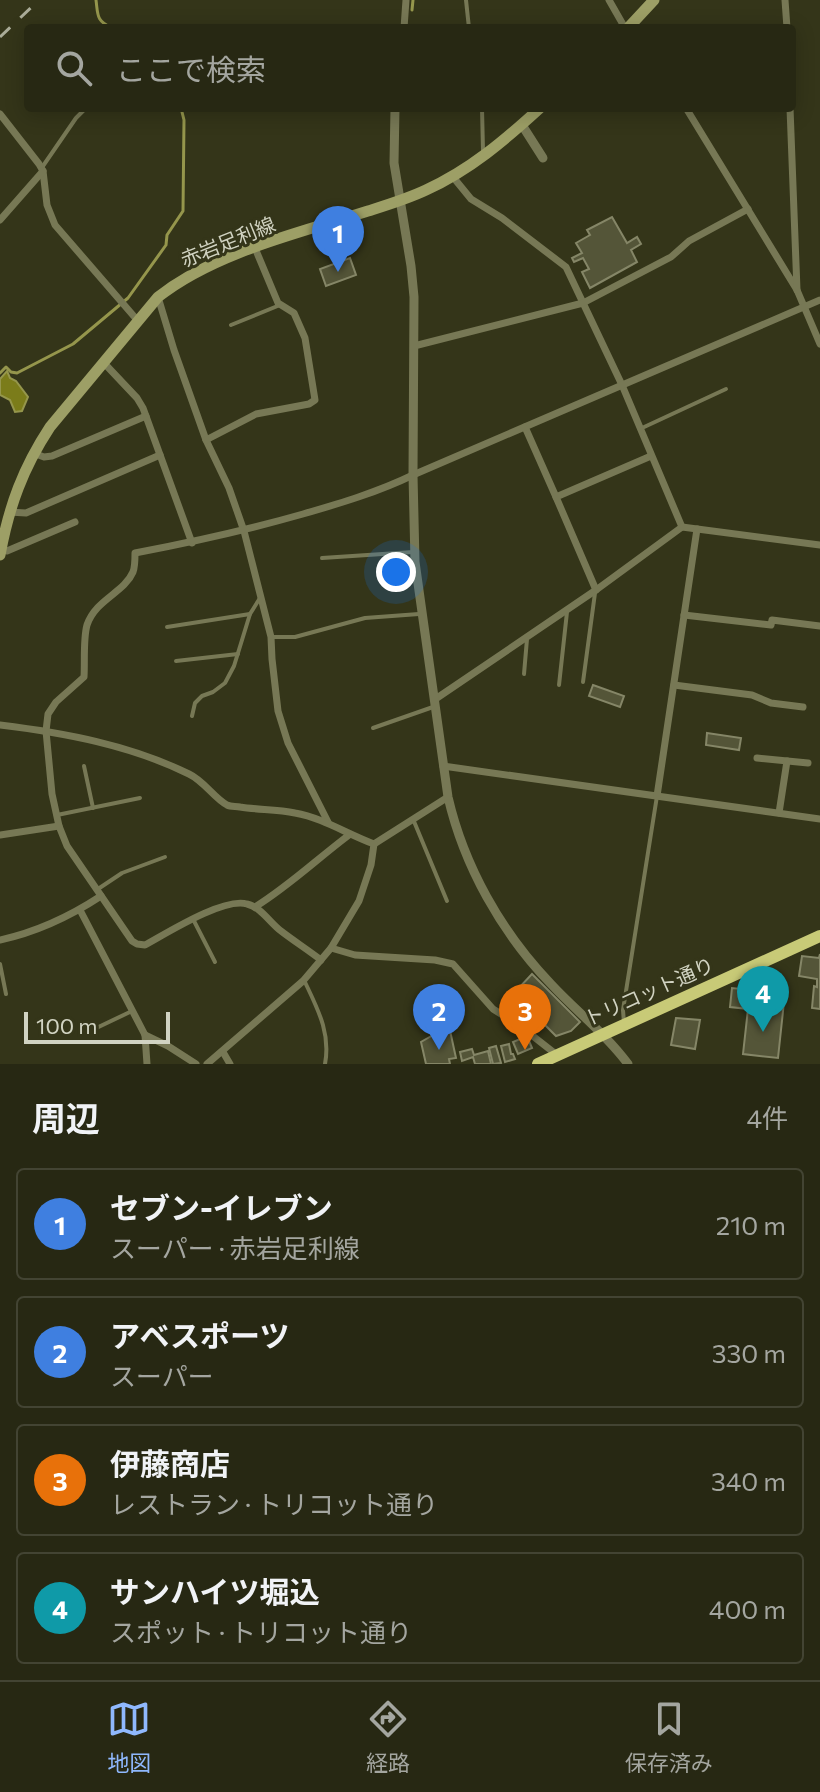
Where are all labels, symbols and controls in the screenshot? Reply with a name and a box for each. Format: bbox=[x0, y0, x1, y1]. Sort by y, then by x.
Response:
search box bbox=[24, 24, 796, 112]
icon: search bbox=[52, 46, 96, 90]
text: ここで検索 bbox=[116, 50, 266, 87]
pin: 1 bbox=[312, 206, 364, 272]
street label: 赤岩足利線 bbox=[177, 211, 278, 271]
your location bbox=[376, 552, 416, 592]
street label: トリコット通り bbox=[580, 952, 717, 1031]
pin: 4 bbox=[737, 966, 789, 1032]
pin: 2 bbox=[413, 984, 465, 1050]
pin: 3 bbox=[499, 984, 551, 1050]
scale bar bbox=[24, 1008, 170, 1044]
text: 100 m bbox=[36, 1012, 98, 1039]
text: 周辺 bbox=[32, 1096, 100, 1138]
text: 4件 bbox=[746, 1102, 788, 1133]
text: セブン-イレブン bbox=[110, 1188, 333, 1225]
text: 1 bbox=[54, 1209, 66, 1240]
text: 210 m bbox=[716, 1209, 786, 1240]
text: スーパー · 赤岩足利線 bbox=[110, 1232, 360, 1263]
text: アベスポーツ bbox=[110, 1316, 289, 1353]
text: 2 bbox=[53, 1337, 67, 1368]
text: 330 m bbox=[712, 1337, 786, 1368]
text: スーパー bbox=[110, 1360, 214, 1391]
text: 伊藤商店 bbox=[110, 1444, 230, 1481]
text: 3 bbox=[52, 1465, 68, 1496]
text: 340 m bbox=[711, 1465, 786, 1496]
text: レストラン · トリコット通り bbox=[110, 1488, 438, 1519]
text: サンハイツ堀込 bbox=[110, 1572, 319, 1609]
text: 4 bbox=[52, 1593, 68, 1624]
text: 400 m bbox=[709, 1593, 786, 1624]
text: スポット · トリコット通り bbox=[110, 1616, 412, 1647]
tab: 地図 bbox=[107, 1697, 151, 1777]
tab: 経路 bbox=[366, 1697, 410, 1777]
tab: 保存済み bbox=[625, 1697, 713, 1777]

